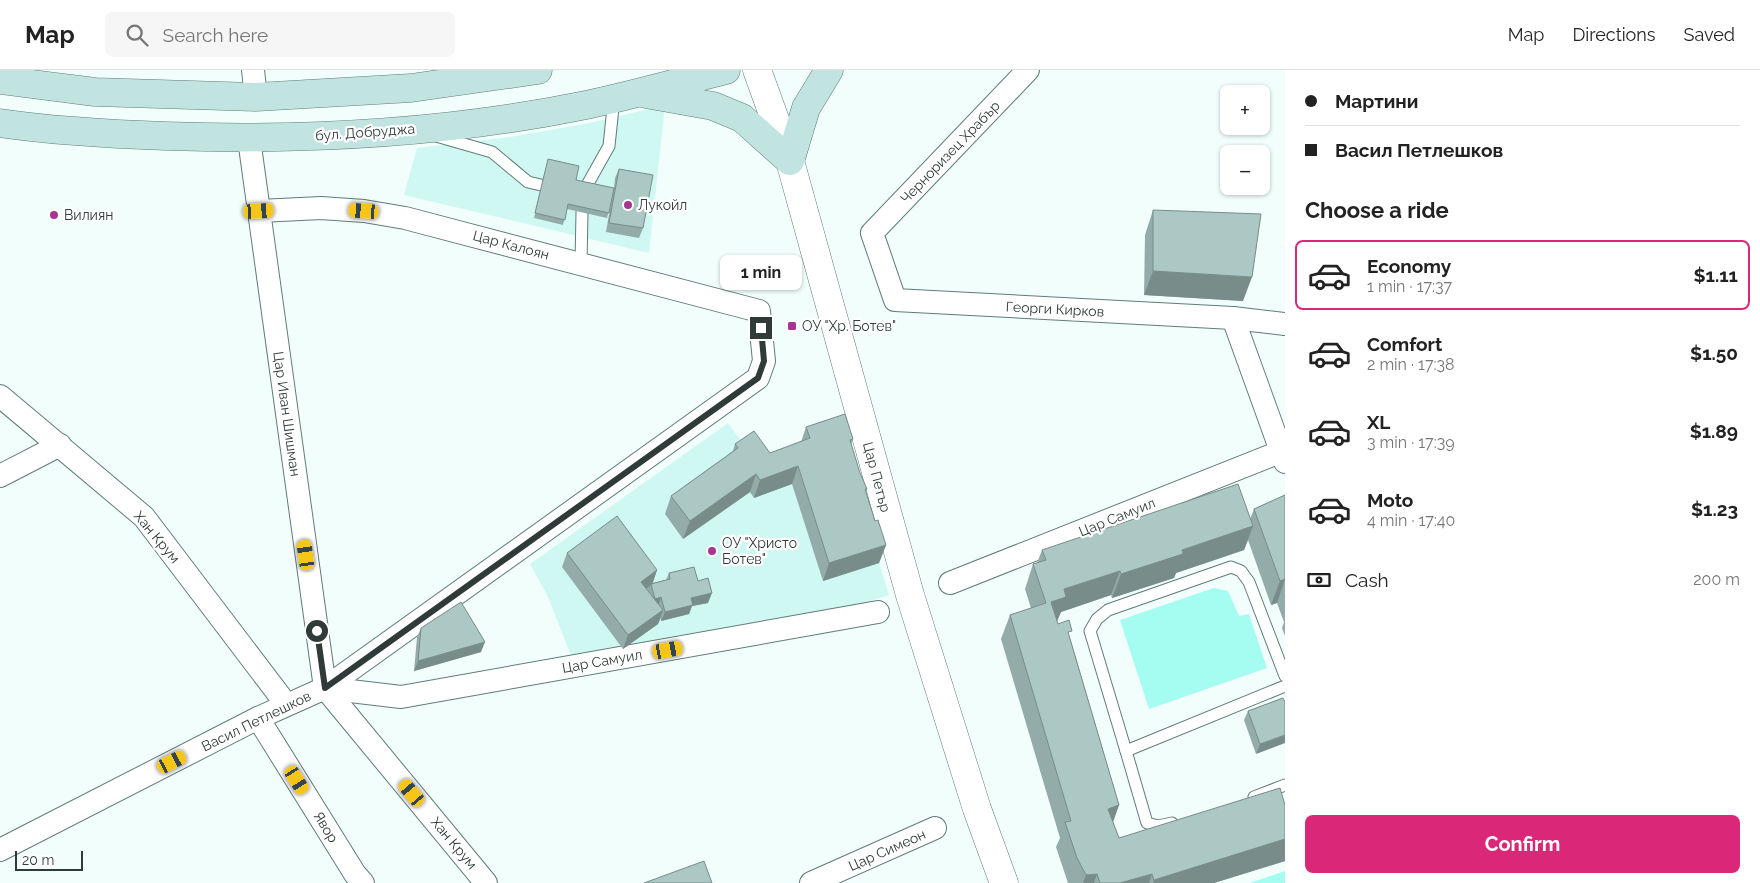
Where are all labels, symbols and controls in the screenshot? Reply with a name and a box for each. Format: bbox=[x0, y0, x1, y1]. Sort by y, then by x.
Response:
search box bbox=[105, 12, 455, 57]
text: Map bbox=[25, 20, 75, 49]
icon: search bbox=[123, 21, 151, 49]
text: Search here bbox=[163, 24, 268, 46]
text: Map bbox=[1508, 24, 1544, 45]
text: Directions bbox=[1572, 24, 1656, 45]
text: Saved bbox=[1684, 24, 1735, 45]
map controls bbox=[1220, 85, 1270, 195]
button: + bbox=[1220, 85, 1270, 135]
text: Мартини bbox=[1335, 90, 1418, 112]
street label: Черноризец Храбър bbox=[897, 97, 1003, 206]
street label: бул. Добруджа bbox=[315, 121, 415, 143]
text: Васил Петлешков bbox=[1335, 139, 1503, 161]
button: − bbox=[1220, 145, 1270, 195]
place label: Лукойл bbox=[638, 197, 687, 213]
text: Choose a ride bbox=[1305, 197, 1449, 223]
marker: Лукойл bbox=[622, 199, 634, 211]
car bbox=[348, 202, 379, 220]
car bbox=[243, 203, 274, 219]
place label: Вилиян bbox=[64, 207, 113, 223]
marker: Вилиян bbox=[48, 209, 60, 221]
street label: Цар Калоян bbox=[471, 227, 551, 263]
icon: car bbox=[1307, 253, 1352, 298]
text: Economy bbox=[1367, 255, 1451, 277]
callout: 1 min bbox=[720, 256, 802, 290]
text: 1 min bbox=[741, 263, 781, 282]
text: $1.11 bbox=[1694, 264, 1738, 286]
text: 1 min · 17:37 bbox=[1367, 277, 1452, 296]
street label: Георги Кирков bbox=[1005, 298, 1105, 320]
route end bbox=[750, 317, 772, 339]
place label: ОУ "Хр. Ботев" bbox=[802, 318, 896, 334]
marker: ОУ "Хр. Ботев" bbox=[786, 320, 798, 332]
icon: car bbox=[1307, 331, 1352, 376]
text: Comfort bbox=[1367, 333, 1442, 355]
text: $1.50 bbox=[1690, 342, 1738, 364]
street label: Цар Иван Шишман bbox=[270, 350, 304, 478]
text: 2 min · 17:38 bbox=[1367, 355, 1454, 374]
icon: car bbox=[1307, 409, 1352, 454]
text: XL bbox=[1367, 411, 1390, 433]
text: $1.89 bbox=[1690, 420, 1738, 442]
text: 3 min · 17:39 bbox=[1367, 433, 1455, 452]
street label: Цар Петър bbox=[860, 440, 894, 514]
icon: car bbox=[1307, 487, 1352, 532]
text: Moto bbox=[1367, 489, 1413, 511]
street label: Цар Самуил bbox=[1076, 494, 1158, 540]
text: $1.23 bbox=[1691, 498, 1738, 520]
street label: Хан Крум bbox=[131, 508, 183, 566]
text: 4 min · 17:40 bbox=[1367, 511, 1455, 530]
place label: ОУ "Христо Ботев" bbox=[722, 535, 797, 567]
car bbox=[296, 539, 315, 571]
marker: ОУ "Христо Ботев" bbox=[706, 545, 718, 557]
icon: cash bbox=[1305, 566, 1333, 594]
text: Cash bbox=[1345, 569, 1389, 591]
text: 200 m bbox=[1693, 570, 1740, 589]
route start bbox=[306, 620, 328, 642]
car bbox=[651, 640, 684, 660]
street label: Цар Самуил bbox=[561, 646, 643, 676]
street label: Васил Петлешков bbox=[199, 688, 313, 754]
car bbox=[155, 749, 188, 775]
car bbox=[282, 763, 311, 797]
car bbox=[396, 777, 427, 809]
street label: Явор bbox=[310, 809, 342, 846]
street label: Хан Крум bbox=[428, 814, 480, 872]
button: Confirm bbox=[1305, 815, 1740, 873]
street label: Цар Симеон bbox=[846, 826, 928, 874]
scale bar bbox=[15, 848, 82, 871]
text: 20 m bbox=[22, 852, 54, 868]

